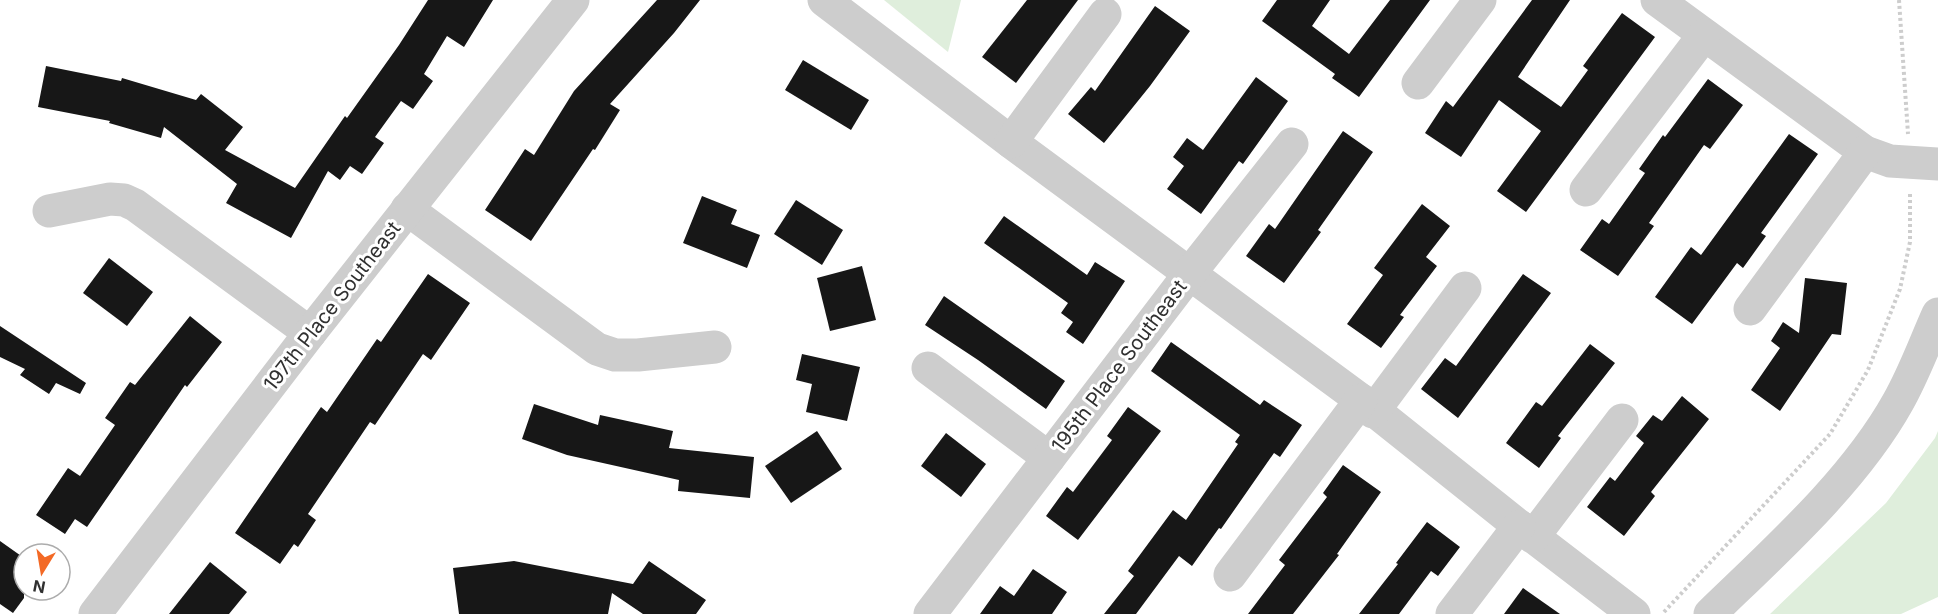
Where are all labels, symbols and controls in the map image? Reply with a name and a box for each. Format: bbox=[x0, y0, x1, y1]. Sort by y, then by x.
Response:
street label: 197th Place Southeast bbox=[258, 216, 406, 395]
street label: 195th Place Southeast bbox=[1046, 275, 1192, 457]
north arrow bbox=[12, 542, 72, 602]
text: N bbox=[31, 576, 47, 598]

